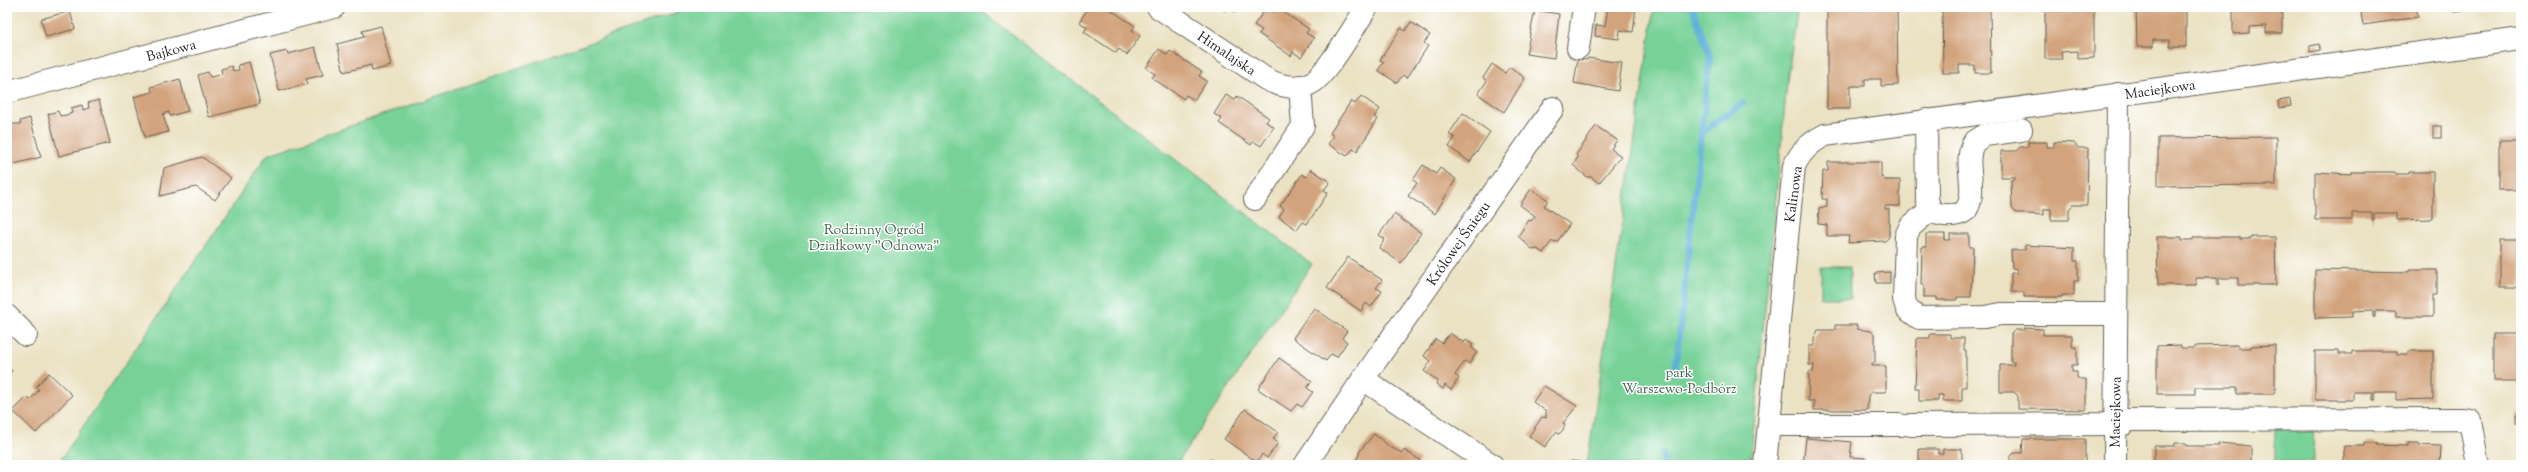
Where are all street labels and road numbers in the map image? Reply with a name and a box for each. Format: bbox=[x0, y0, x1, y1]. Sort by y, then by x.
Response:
street label: Himalajska bbox=[1193, 28, 1260, 82]
street label: Bajkowa bbox=[145, 36, 199, 68]
street label: Maciejkowa bbox=[2124, 76, 2197, 106]
street label: Kalinowa bbox=[1781, 164, 1809, 224]
street label: Królowej Śniegu bbox=[1423, 198, 1496, 290]
street label: Maciejkowa bbox=[2106, 376, 2128, 448]

